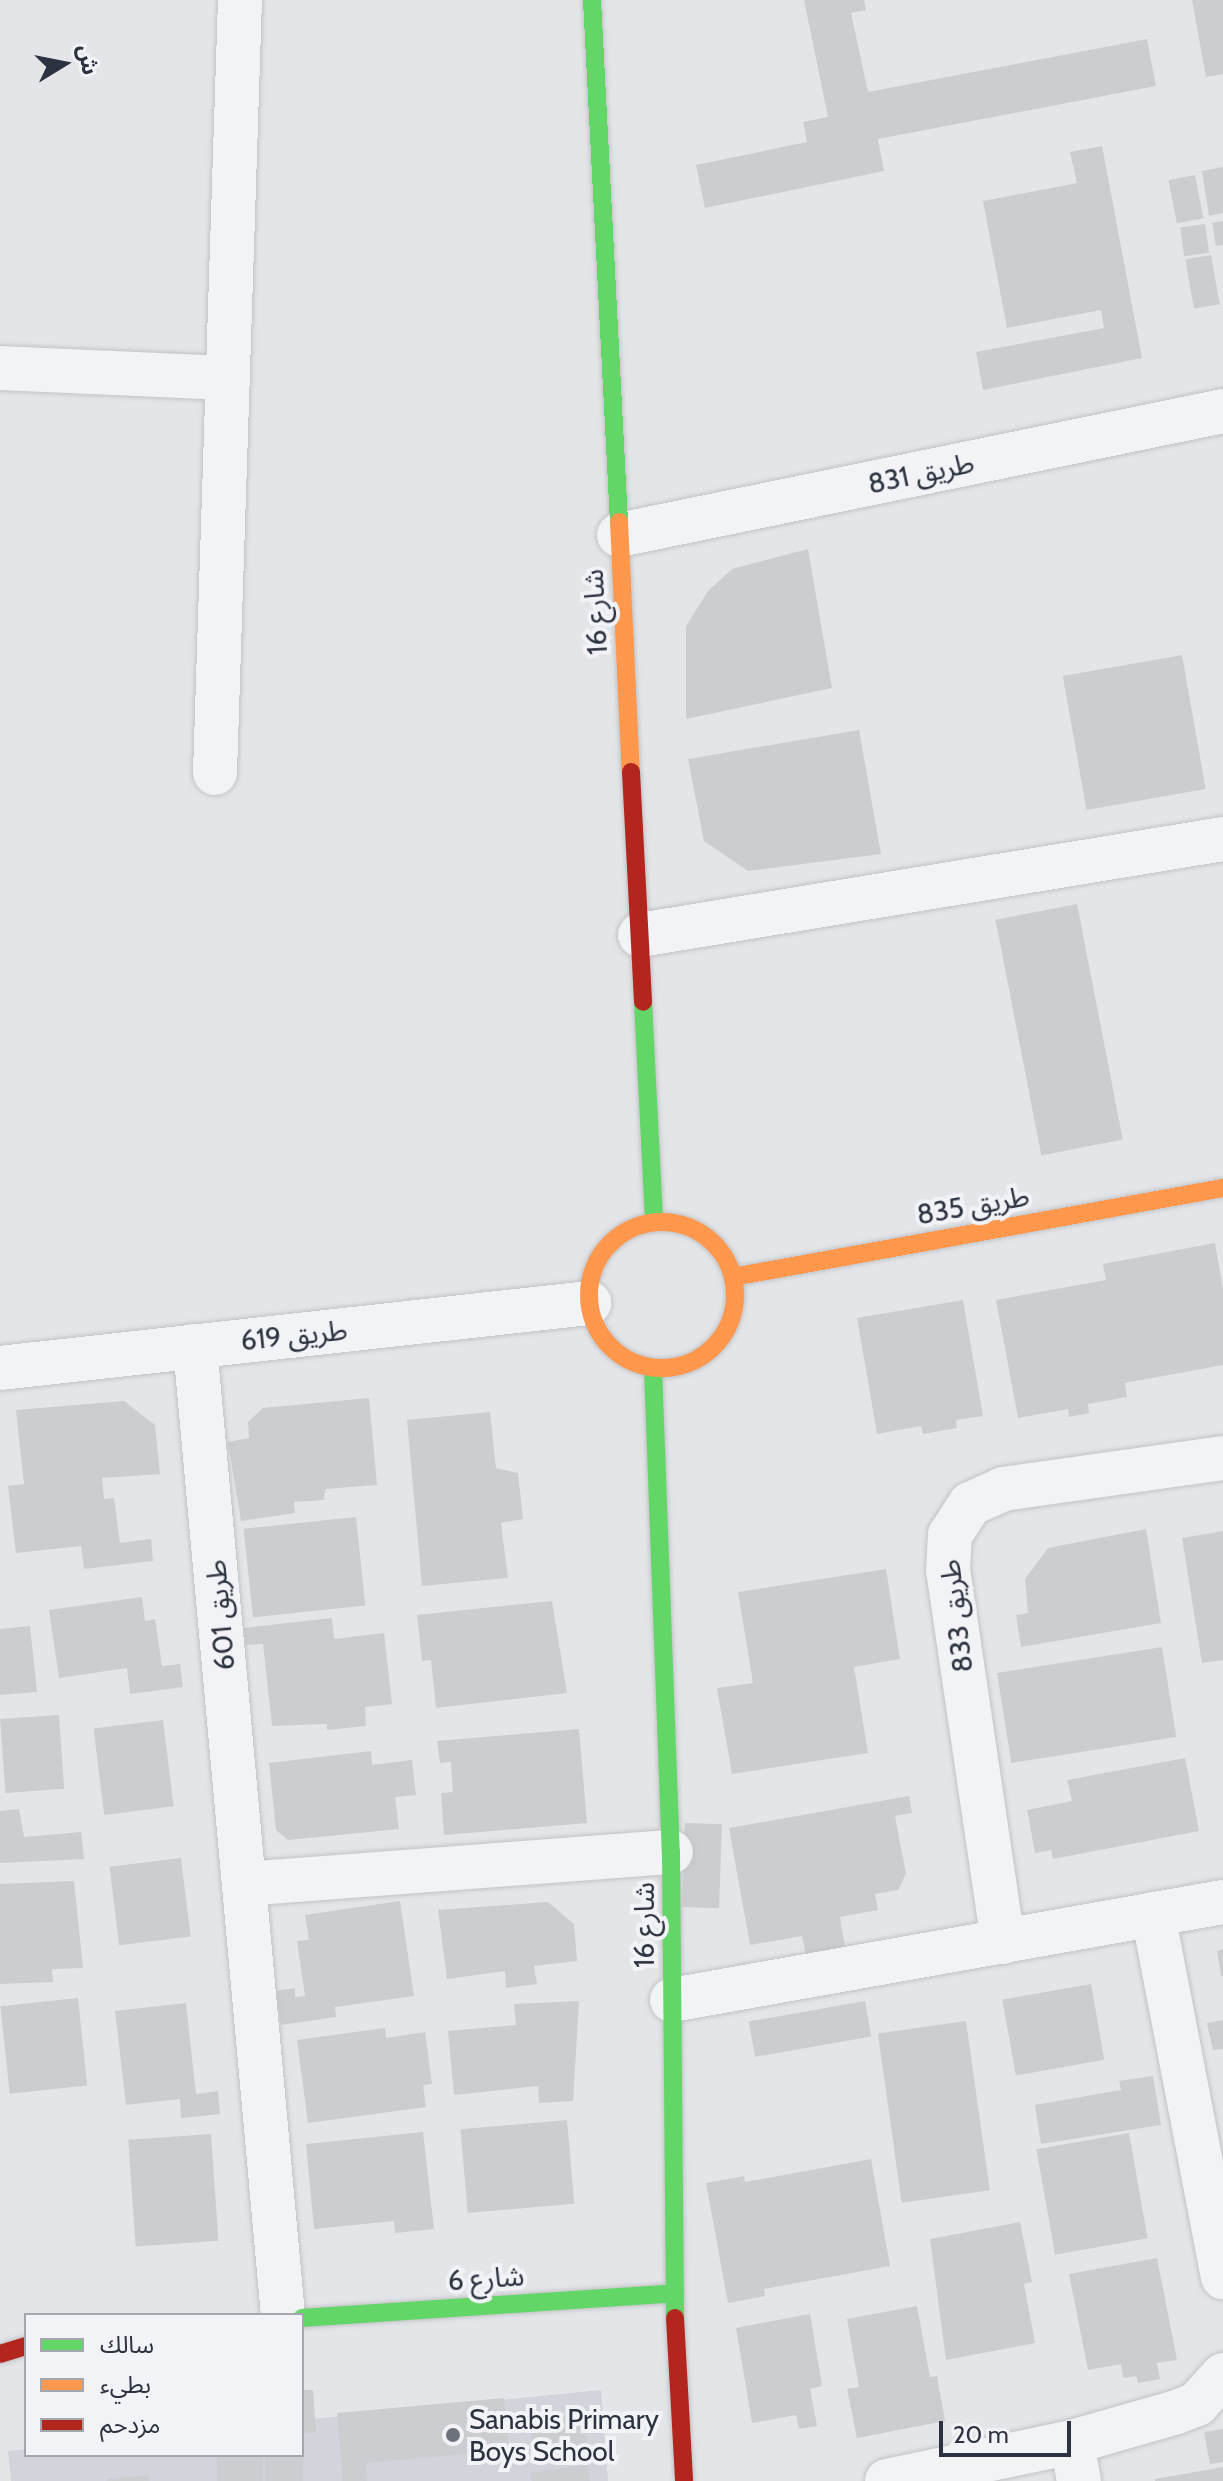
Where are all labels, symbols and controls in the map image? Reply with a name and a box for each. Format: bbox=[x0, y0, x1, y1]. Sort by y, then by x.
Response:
north arrow bbox=[24, 24, 104, 104]
text: ش bbox=[72, 43, 104, 77]
street label: طريق 831 bbox=[865, 445, 977, 501]
street label: شارع 16 bbox=[576, 568, 614, 656]
street label: طريق 835 bbox=[914, 1179, 1032, 1231]
street label: طريق 619 bbox=[239, 1313, 349, 1357]
street label: طريق 833 bbox=[932, 1557, 980, 1675]
street label: طريق 601 bbox=[198, 1558, 242, 1672]
street label: شارع 16 bbox=[627, 1882, 661, 1968]
street label: شارع 6 bbox=[447, 2259, 525, 2297]
legend bbox=[24, 2313, 304, 2457]
text: سالك bbox=[100, 2330, 154, 2359]
text: بطيء bbox=[100, 2370, 151, 2399]
place label: Sanabis Primary Boys School bbox=[469, 2402, 659, 2468]
scale bar bbox=[943, 2405, 1075, 2455]
text: مزدحم bbox=[100, 2410, 160, 2439]
text: 20 m bbox=[953, 2420, 1009, 2449]
marker: Sanabis Primary Boys School bbox=[444, 2426, 462, 2444]

